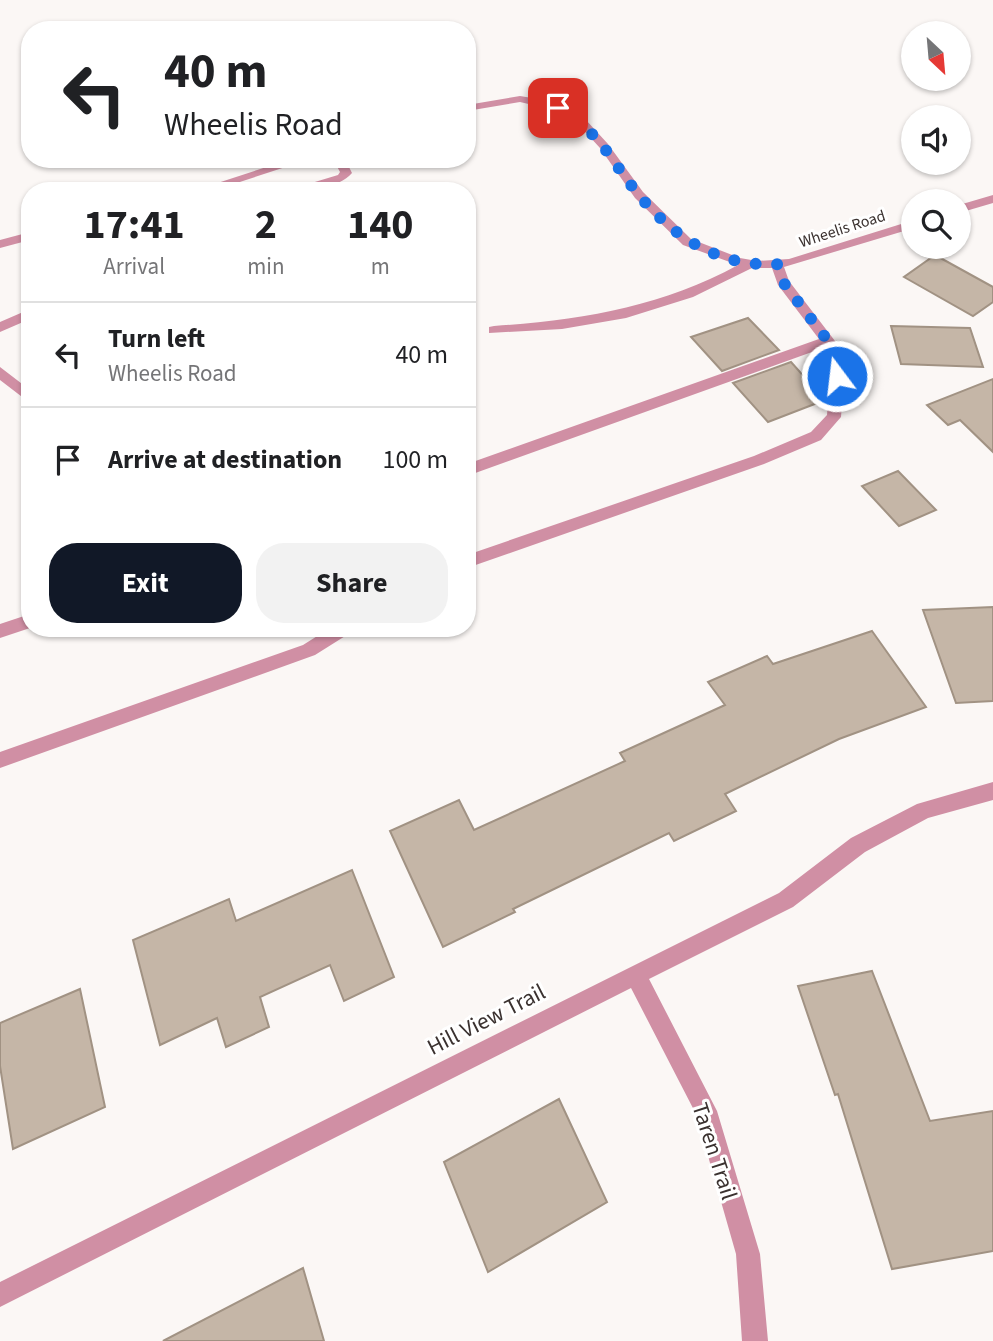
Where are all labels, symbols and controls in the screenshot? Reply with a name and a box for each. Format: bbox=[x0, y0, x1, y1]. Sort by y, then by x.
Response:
north arrow bbox=[901, 21, 971, 91]
map controls bbox=[901, 21, 971, 259]
text: 40 m bbox=[164, 37, 268, 107]
icon: left bbox=[49, 49, 140, 140]
pin bbox=[528, 78, 588, 138]
icon: arrive bbox=[539, 89, 577, 127]
text: Wheelis Road bbox=[164, 102, 343, 148]
button: sound bbox=[901, 105, 971, 175]
button: search bbox=[901, 189, 971, 259]
text: 17:41 bbox=[83, 195, 185, 255]
text: 2 bbox=[255, 195, 277, 255]
text: 140 bbox=[347, 195, 414, 255]
street label: Wheelis Road bbox=[796, 205, 888, 253]
text: Arrival bbox=[103, 250, 165, 283]
text: min bbox=[247, 250, 285, 283]
text: m bbox=[371, 250, 390, 283]
text: Turn left bbox=[108, 320, 205, 357]
icon: left bbox=[49, 336, 87, 374]
text: 40 m bbox=[395, 336, 448, 373]
position arrow bbox=[800, 339, 874, 413]
text: Wheelis Road bbox=[108, 357, 237, 390]
icon: arrive bbox=[49, 441, 87, 479]
text: Arrive at destination bbox=[108, 441, 342, 478]
text: 100 m bbox=[382, 441, 448, 478]
button: Exit bbox=[49, 543, 242, 623]
button: Share bbox=[256, 543, 448, 623]
street label: Hill View Trail bbox=[421, 975, 551, 1063]
street label: Taren Trail bbox=[683, 1098, 746, 1204]

